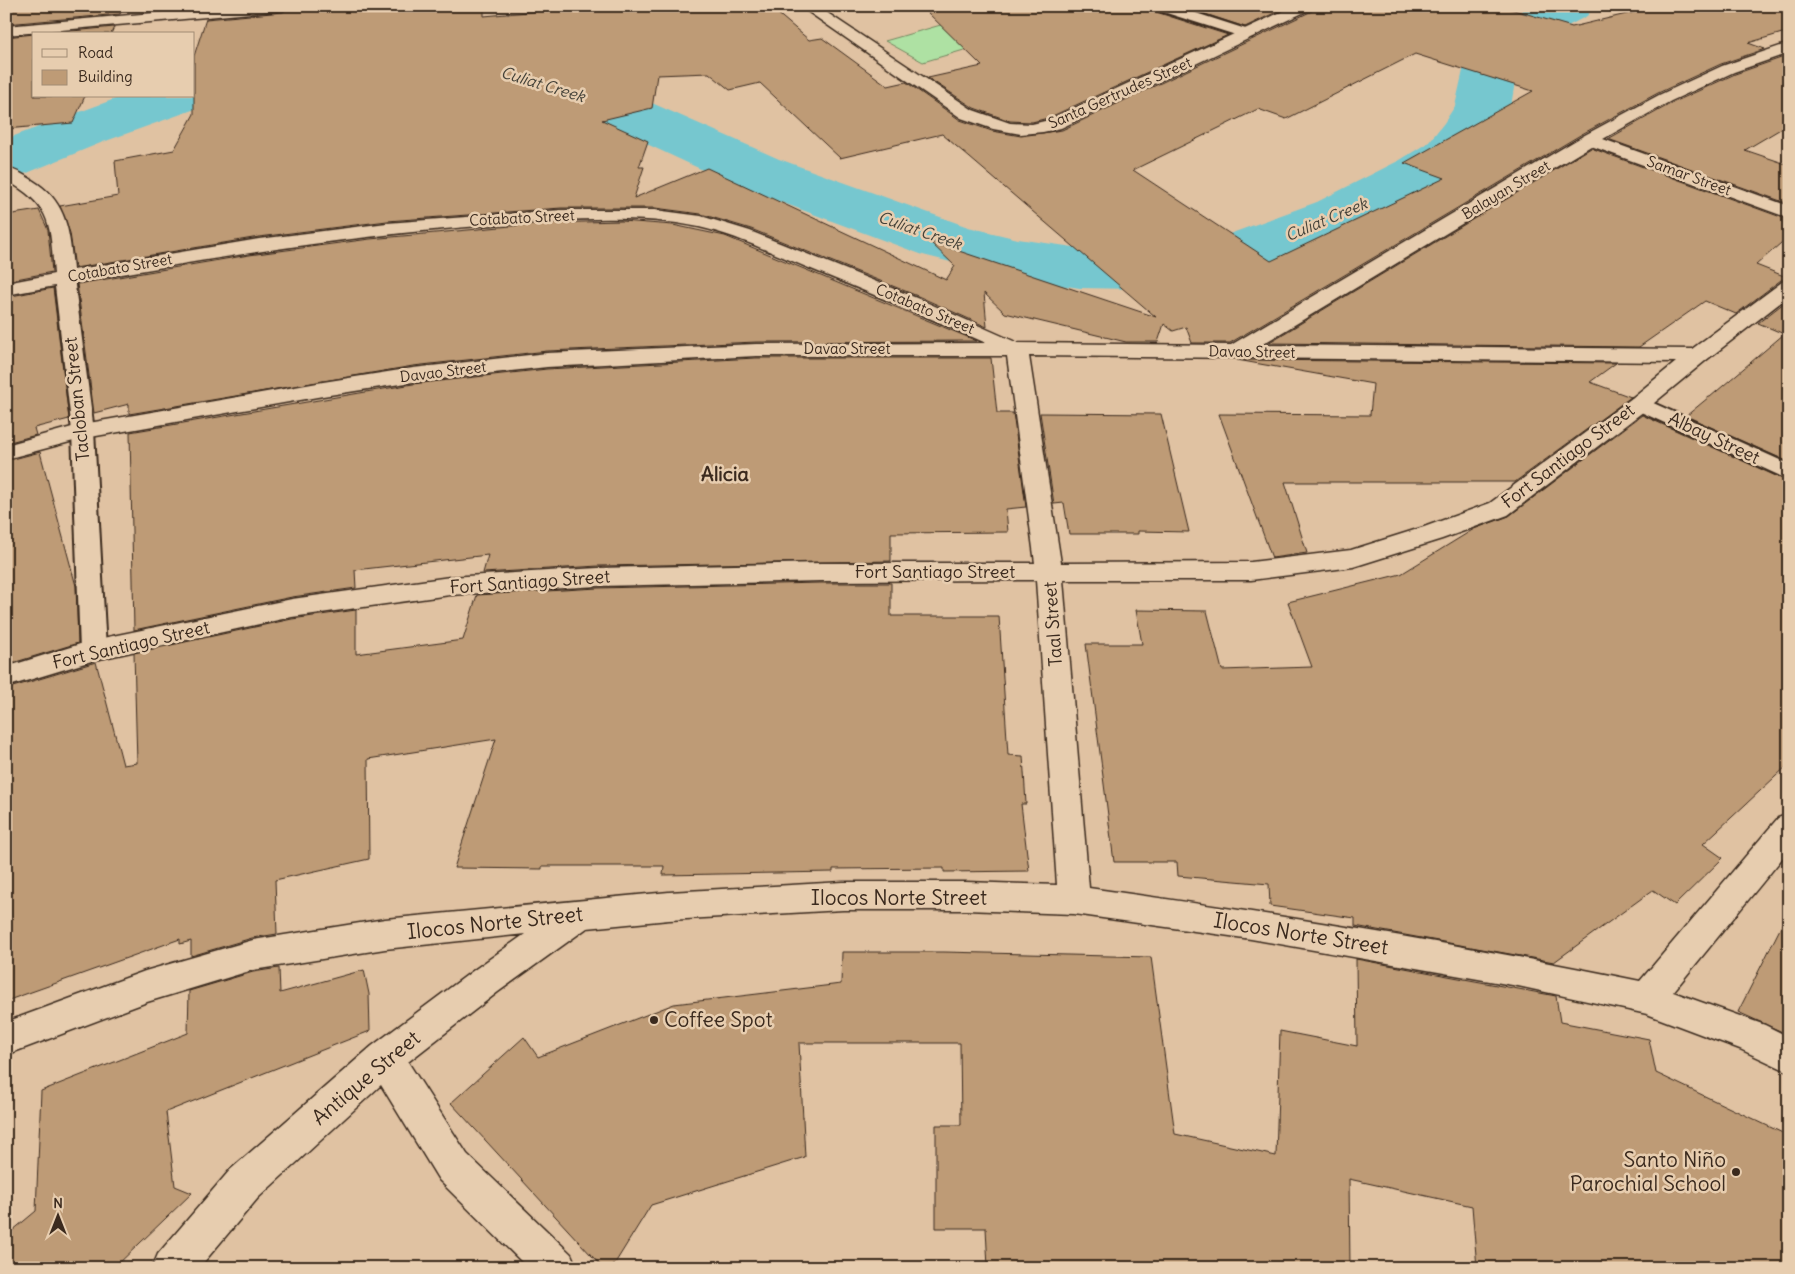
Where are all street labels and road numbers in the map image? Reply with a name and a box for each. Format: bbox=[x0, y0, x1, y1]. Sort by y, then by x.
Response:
street label: Santa Gertrudes Street bbox=[1045, 52, 1194, 133]
street label: Samar Street bbox=[1644, 151, 1734, 200]
street label: Balayan Street bbox=[1458, 156, 1553, 223]
street label: Cotabato Street bbox=[469, 205, 575, 230]
street label: Cotabato Street bbox=[66, 249, 174, 286]
street label: Cotabato Street bbox=[873, 279, 978, 338]
street label: Tacloban Street bbox=[59, 336, 94, 462]
street label: Davao Street bbox=[804, 339, 890, 358]
street label: Davao Street bbox=[1208, 341, 1296, 362]
street label: Davao Street bbox=[399, 357, 487, 386]
street label: Fort Santiago Street bbox=[1497, 398, 1639, 513]
street label: Albay Street bbox=[1665, 406, 1764, 469]
street label: Fort Santiago Street bbox=[855, 560, 1015, 583]
street label: Fort Santiago Street bbox=[449, 564, 611, 599]
street label: Taal Street bbox=[1038, 581, 1067, 667]
street label: Fort Santiago Street bbox=[50, 615, 212, 674]
street label: Ilocos Norte Street bbox=[811, 884, 987, 911]
street label: Ilocos Norte Street bbox=[406, 900, 584, 945]
street label: Ilocos Norte Street bbox=[1212, 906, 1390, 961]
street label: Antique Street bbox=[306, 1024, 425, 1131]

